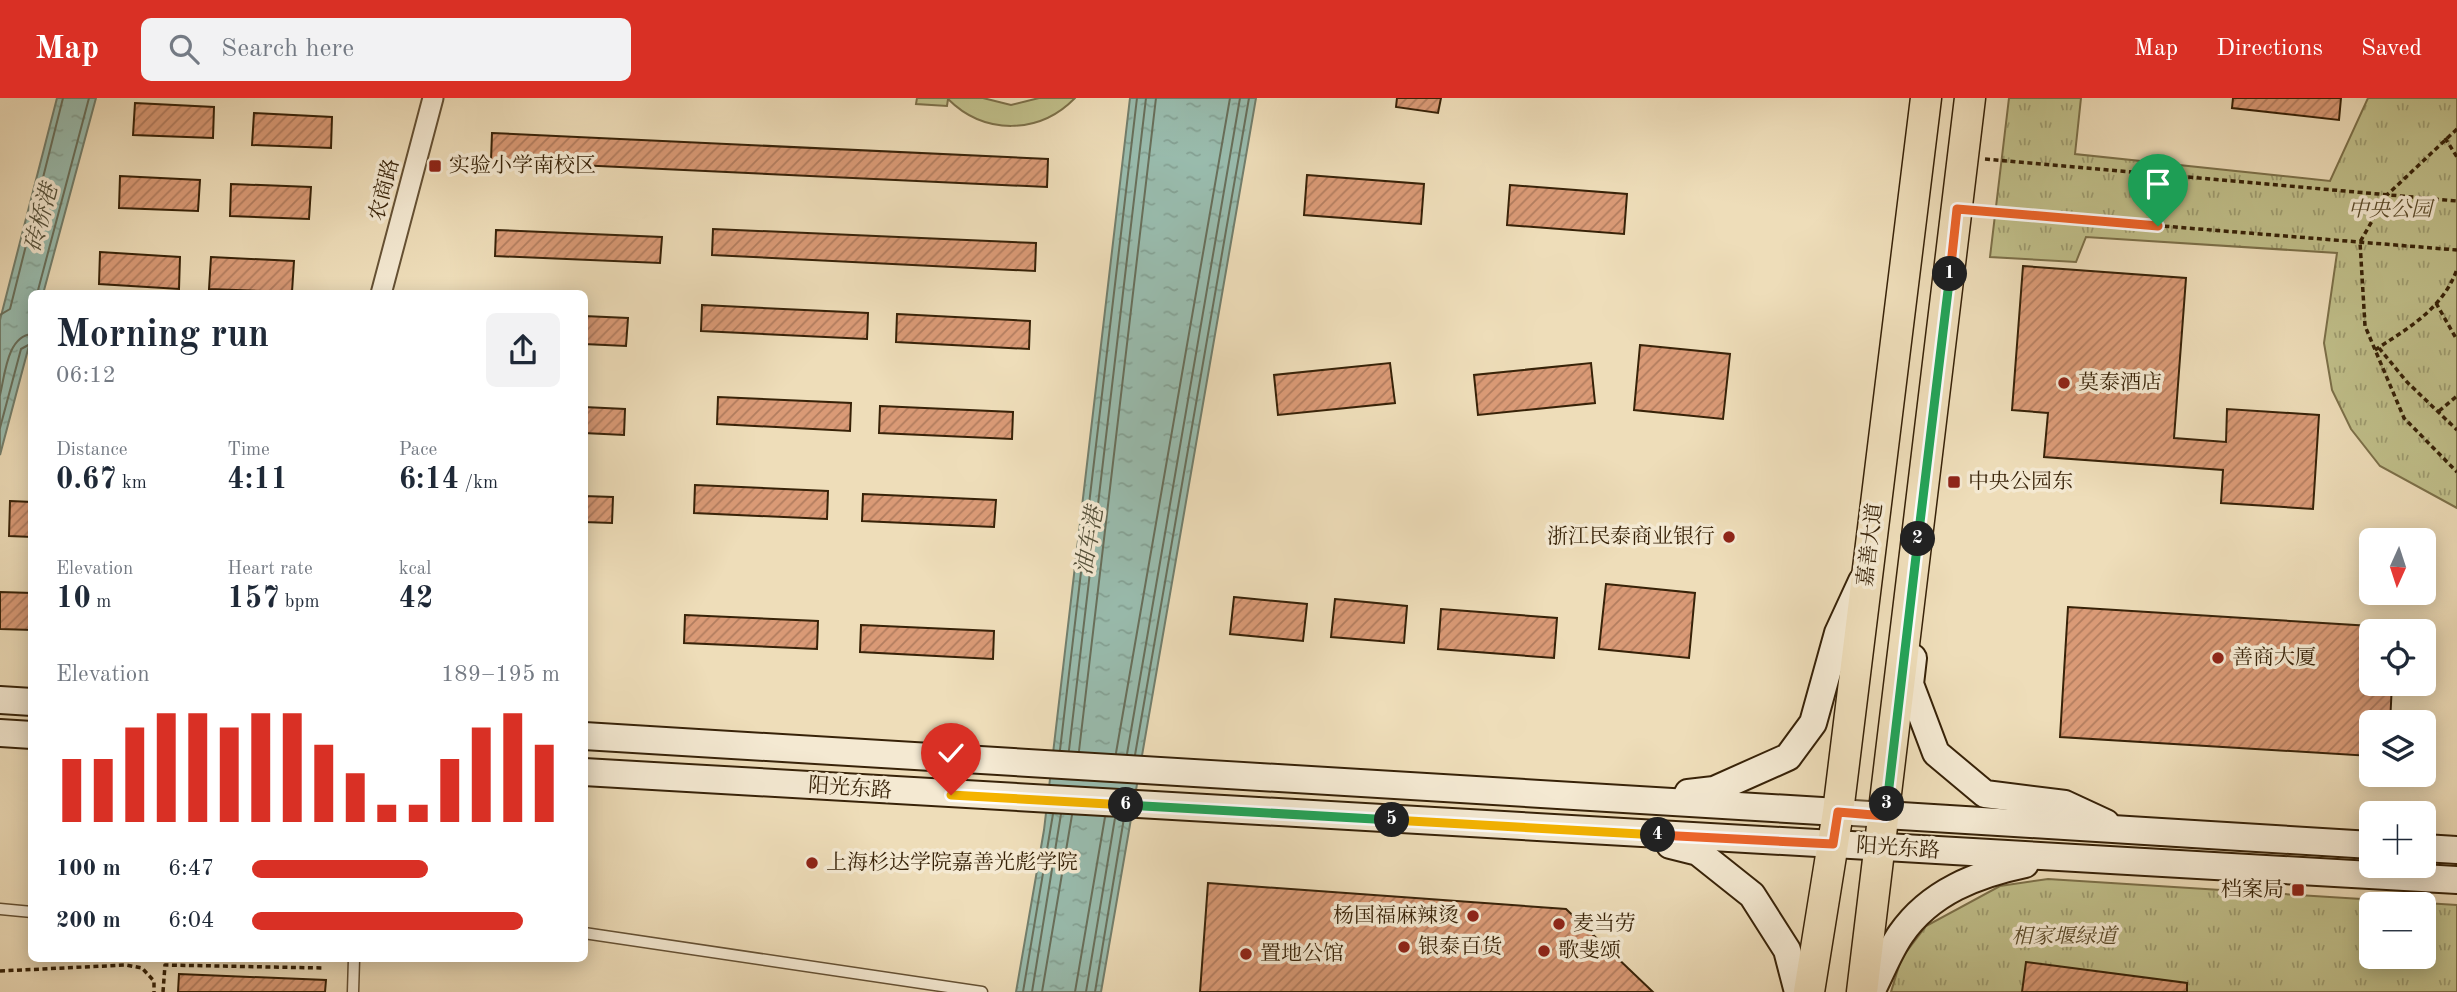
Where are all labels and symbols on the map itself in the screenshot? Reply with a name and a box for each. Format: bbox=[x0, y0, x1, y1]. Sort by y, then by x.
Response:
place label: 实验小学南校区 bbox=[449, 154, 596, 177]
pin bbox=[2128, 154, 2188, 226]
street label: 农商路 bbox=[365, 156, 403, 223]
marker: 实验小学南校区 bbox=[427, 158, 443, 174]
water label: 砖桥港 bbox=[20, 178, 63, 254]
park label: 中央公园 bbox=[2348, 198, 2435, 221]
pin: 1 bbox=[1932, 256, 1968, 292]
place label: 莫泰酒店 bbox=[2078, 371, 2162, 394]
marker: 莫泰酒店 bbox=[2056, 375, 2072, 391]
place label: 中央公园东 bbox=[1968, 470, 2073, 493]
marker: 中央公园东 bbox=[1946, 474, 1962, 490]
water label: 油车港 bbox=[1071, 502, 1108, 577]
street label: 嘉善大道 bbox=[1853, 502, 1887, 588]
pin: 2 bbox=[1900, 522, 1936, 556]
place label: 浙江民泰商业银行 bbox=[1547, 525, 1715, 548]
north arrow bbox=[2359, 528, 2436, 606]
marker: 浙江民泰商业银行 bbox=[1721, 529, 1737, 545]
place label: 善商大厦 bbox=[2232, 646, 2316, 669]
marker: 善商大厦 bbox=[2210, 650, 2226, 666]
pin bbox=[921, 723, 981, 795]
street label: 阳光东路 bbox=[807, 774, 893, 802]
pin: 3 bbox=[1870, 786, 1904, 822]
pin: 6 bbox=[1108, 788, 1144, 822]
pin: 5 bbox=[1374, 802, 1410, 838]
pin: 4 bbox=[1640, 818, 1676, 852]
street label: 阳光东路 bbox=[1855, 834, 1941, 862]
place label: 上海杉达学院嘉善光彪学院 bbox=[826, 851, 1078, 874]
marker: 上海杉达学院嘉善光彪学院 bbox=[804, 855, 820, 871]
place label: 档案局 bbox=[2221, 877, 2284, 901]
marker: 档案局 bbox=[2290, 882, 2306, 898]
place label: 杨国福麻辣烫 bbox=[1333, 904, 1459, 927]
marker: 杨国福麻辣烫 bbox=[1465, 908, 1481, 924]
place label: 麦当劳 bbox=[1573, 912, 1636, 935]
marker: 麦当劳 bbox=[1551, 916, 1567, 932]
park label: 相家堰绿道 bbox=[2012, 925, 2119, 948]
place label: 银泰百货 bbox=[1418, 935, 1502, 958]
marker: 银泰百货 bbox=[1396, 939, 1412, 955]
place label: 歌斐颂 bbox=[1558, 939, 1621, 962]
place label: 置地公馆 bbox=[1260, 942, 1344, 965]
marker: 歌斐颂 bbox=[1536, 943, 1552, 959]
marker: 置地公馆 bbox=[1238, 946, 1254, 962]

